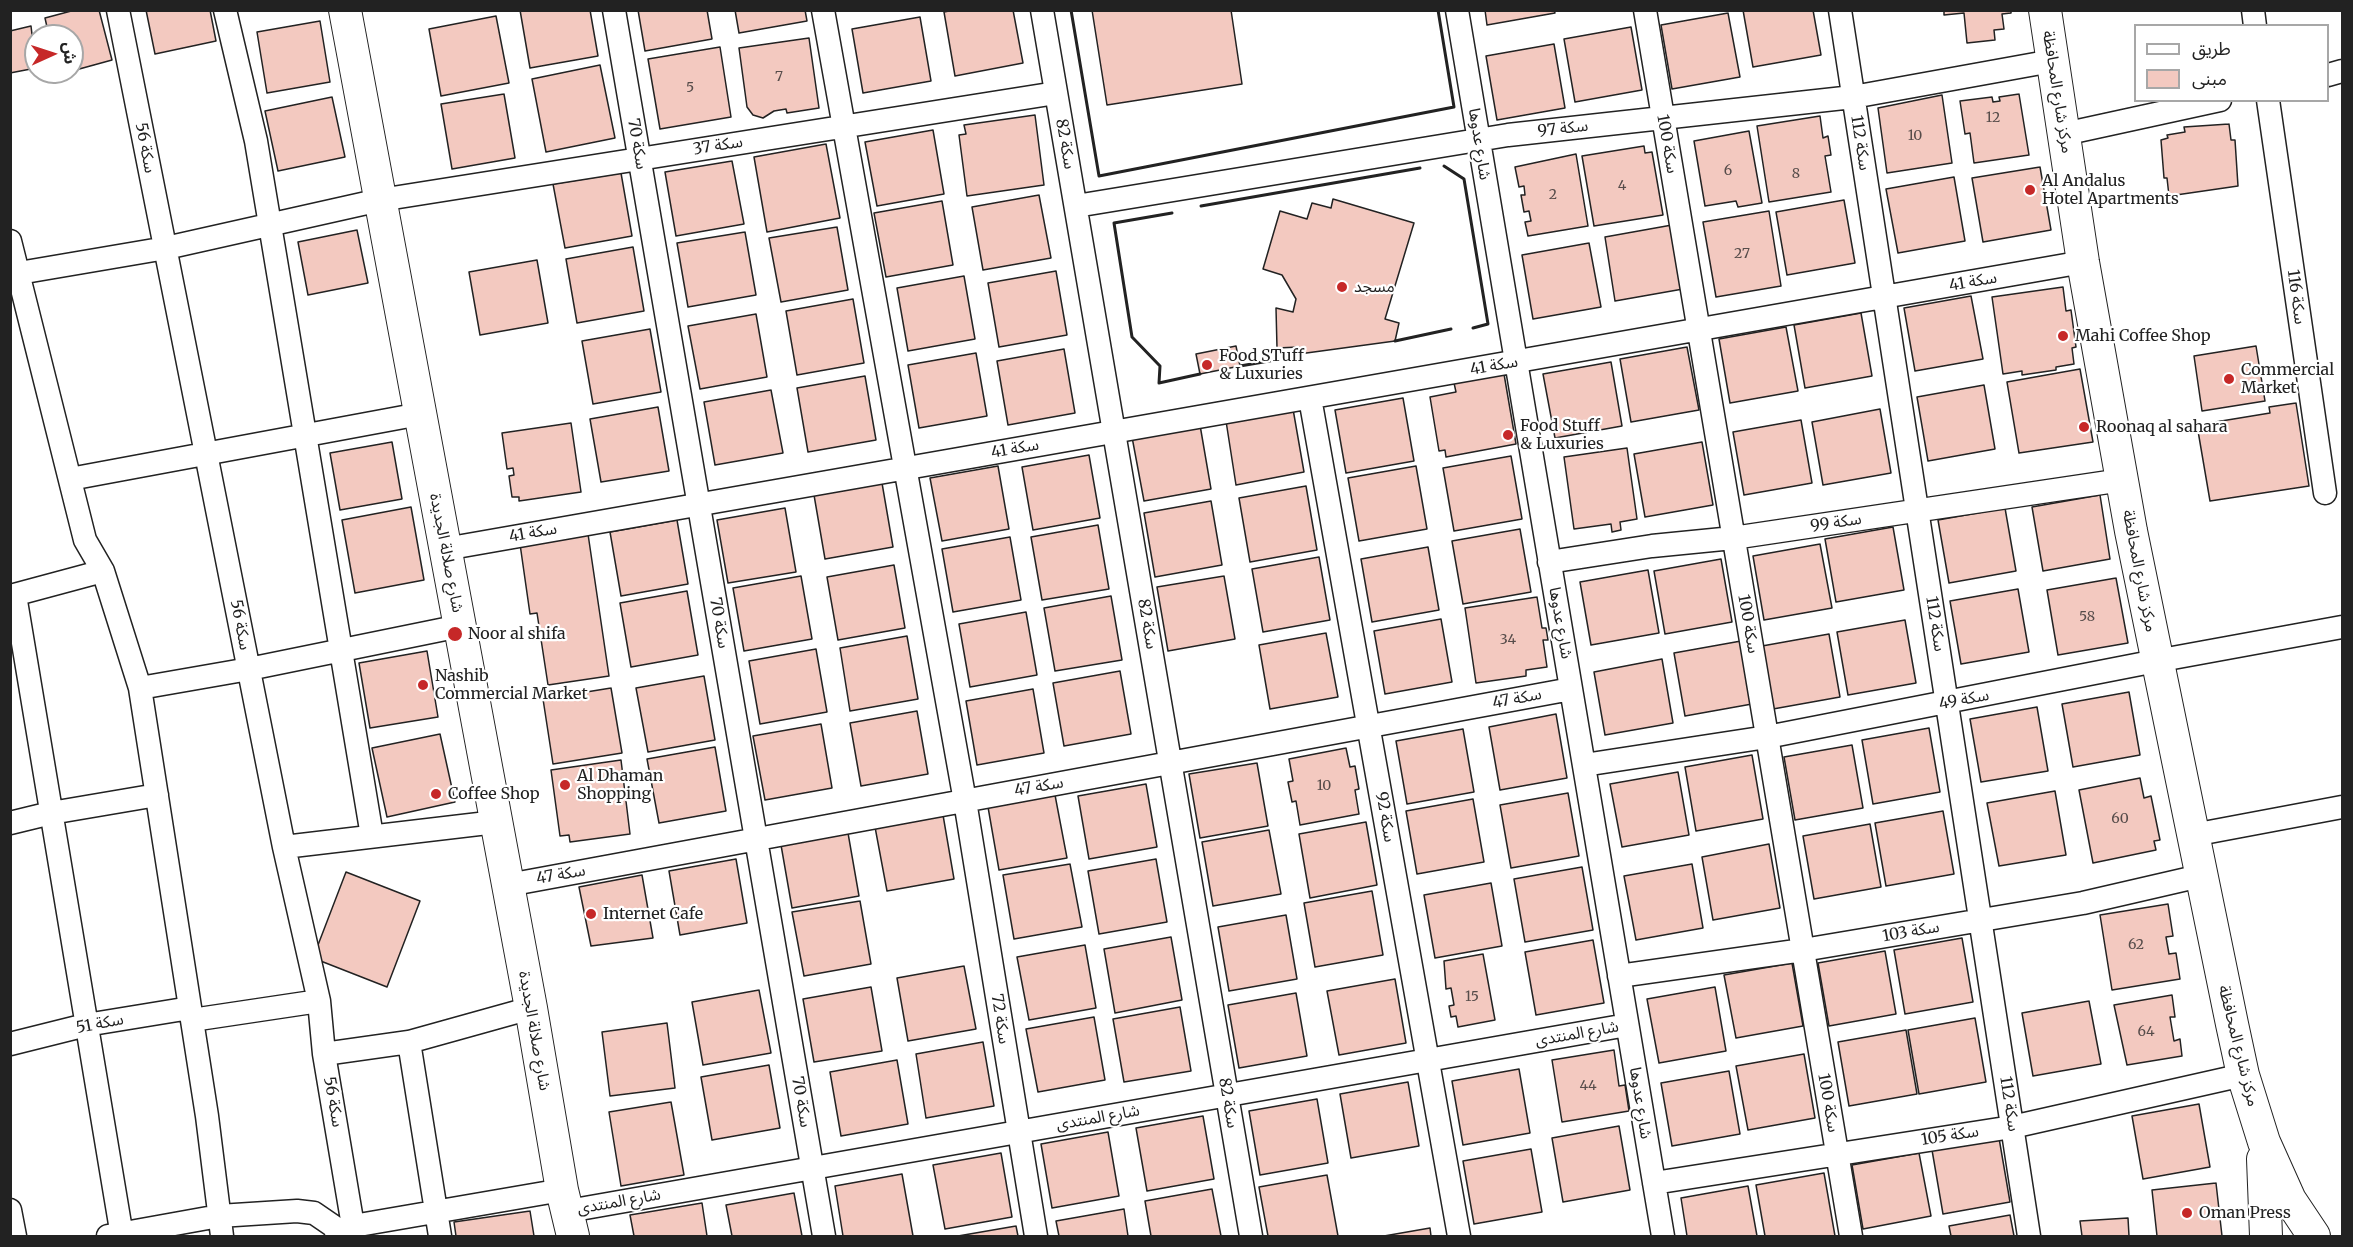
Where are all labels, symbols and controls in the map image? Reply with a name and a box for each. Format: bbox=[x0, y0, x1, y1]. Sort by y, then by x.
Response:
north arrow bbox=[24, 24, 84, 84]
legend bbox=[2134, 24, 2329, 102]
street label: مركز شارع المحافظة bbox=[2038, 29, 2076, 155]
text: طريق bbox=[2192, 37, 2231, 60]
text: ش bbox=[59, 42, 81, 65]
text: مبنى bbox=[2192, 67, 2227, 90]
house number: 7 bbox=[775, 69, 783, 85]
house number: 5 bbox=[686, 80, 694, 96]
street label: شارع عدوها bbox=[1464, 107, 1494, 181]
house number: 12 bbox=[1986, 110, 2000, 126]
street label: سكة 100 bbox=[1652, 113, 1682, 175]
street label: سكة 112 bbox=[1846, 114, 1874, 172]
street label: سكة 97 bbox=[1537, 116, 1589, 142]
street label: سكة 70 bbox=[623, 117, 651, 171]
street label: سكة 82 bbox=[1051, 117, 1079, 171]
street label: سكة 56 bbox=[131, 121, 159, 175]
house number: 10 bbox=[1908, 128, 1922, 144]
street label: سكة 37 bbox=[692, 133, 744, 159]
house number: 6 bbox=[1724, 163, 1732, 179]
house number: 8 bbox=[1792, 166, 1800, 182]
place label: Al Andalus Hotel Apartments bbox=[2042, 171, 2179, 209]
house number: 4 bbox=[1618, 178, 1626, 194]
marker: Al Andalus Hotel Apartments bbox=[2023, 183, 2037, 197]
house number: 2 bbox=[1549, 187, 1557, 203]
house number: 27 bbox=[1734, 246, 1750, 262]
street label: سكة 41 bbox=[1948, 268, 1998, 296]
street label: سكة 116 bbox=[2283, 268, 2309, 326]
place label: مسجد bbox=[1354, 277, 1395, 297]
marker: مسجد bbox=[1335, 280, 1349, 294]
place label: Mahi Coffee Shop bbox=[2075, 326, 2211, 346]
marker: Mahi Coffee Shop bbox=[2056, 329, 2070, 343]
place label: Food STuff & Luxuries bbox=[1219, 346, 1304, 384]
street label: سكة 41 bbox=[1469, 352, 1519, 380]
marker: Food STuff & Luxuries bbox=[1200, 358, 1214, 372]
place label: Commercial Market bbox=[2241, 360, 2334, 398]
marker: Commercial Market bbox=[2222, 372, 2236, 386]
place label: Food Stuff & Luxuries bbox=[1520, 416, 1604, 454]
place label: Roonaq al sahara bbox=[2096, 417, 2227, 437]
marker: Roonaq al sahara bbox=[2077, 420, 2091, 434]
marker: Food Stuff & Luxuries bbox=[1501, 428, 1515, 442]
street label: سكة 41 bbox=[990, 435, 1040, 463]
street label: شارع صلالة الجديدة bbox=[425, 492, 467, 614]
street label: مركز شارع المحافظة bbox=[2118, 508, 2160, 634]
street label: سكة 99 bbox=[1809, 509, 1863, 537]
street label: سكة 41 bbox=[508, 519, 558, 547]
street label: شارع عدوها bbox=[1544, 586, 1576, 660]
street label: سكة 100 bbox=[1733, 593, 1763, 655]
street label: سكة 112 bbox=[1921, 595, 1949, 653]
street label: سكة 70 bbox=[705, 596, 733, 650]
street label: سكة 82 bbox=[1133, 597, 1161, 651]
street label: سكة 56 bbox=[226, 598, 254, 652]
house number: 58 bbox=[2079, 609, 2095, 625]
place label: Noor al shifa bbox=[468, 624, 566, 644]
marker: Noor al shifa bbox=[446, 625, 464, 643]
house number: 34 bbox=[1500, 632, 1516, 648]
place label: Nashib Commercial Market bbox=[435, 666, 588, 704]
marker: Nashib Commercial Market bbox=[416, 678, 430, 692]
street label: سكة 47 bbox=[1491, 685, 1543, 713]
street label: سكة 49 bbox=[1937, 686, 1991, 714]
place label: Al Dhaman Shopping bbox=[577, 766, 663, 804]
street label: سكة 47 bbox=[1013, 773, 1065, 801]
marker: Al Dhaman Shopping bbox=[558, 778, 572, 792]
house number: 10 bbox=[1317, 778, 1331, 794]
place label: Coffee Shop bbox=[448, 784, 540, 804]
marker: Coffee Shop bbox=[429, 787, 443, 801]
street label: سكة 92 bbox=[1371, 790, 1399, 844]
house number: 60 bbox=[2111, 811, 2129, 827]
street label: سكة 47 bbox=[535, 861, 587, 889]
place label: Internet Cafe bbox=[603, 904, 703, 924]
marker: Internet Cafe bbox=[584, 907, 598, 921]
street label: سكة 103 bbox=[1881, 918, 1941, 946]
house number: 62 bbox=[2128, 937, 2144, 953]
street label: شارع صلالة الجديدة bbox=[514, 970, 554, 1092]
street label: مركز شارع المحافظة bbox=[2214, 983, 2262, 1109]
house number: 15 bbox=[1465, 989, 1479, 1005]
street label: سكة 72 bbox=[987, 992, 1013, 1046]
street label: سكة 51 bbox=[75, 1010, 125, 1038]
street label: شارع المنتدى bbox=[1534, 1017, 1620, 1051]
house number: 64 bbox=[2137, 1024, 2155, 1040]
street label: شارع عدوها bbox=[1625, 1066, 1655, 1140]
street label: سكة 100 bbox=[1813, 1072, 1843, 1134]
street label: سكة 56 bbox=[319, 1075, 347, 1129]
street label: سكة 70 bbox=[787, 1075, 815, 1129]
street label: سكة 112 bbox=[1995, 1075, 2023, 1133]
street label: سكة 82 bbox=[1214, 1076, 1242, 1130]
house number: 44 bbox=[1579, 1078, 1597, 1094]
street label: شارع المنتدى bbox=[1055, 1101, 1141, 1135]
street label: سكة 105 bbox=[1920, 1122, 1980, 1150]
street label: شارع المنتدى bbox=[576, 1185, 662, 1219]
place label: Oman Press bbox=[2199, 1203, 2291, 1223]
marker: Oman Press bbox=[2180, 1206, 2194, 1220]

